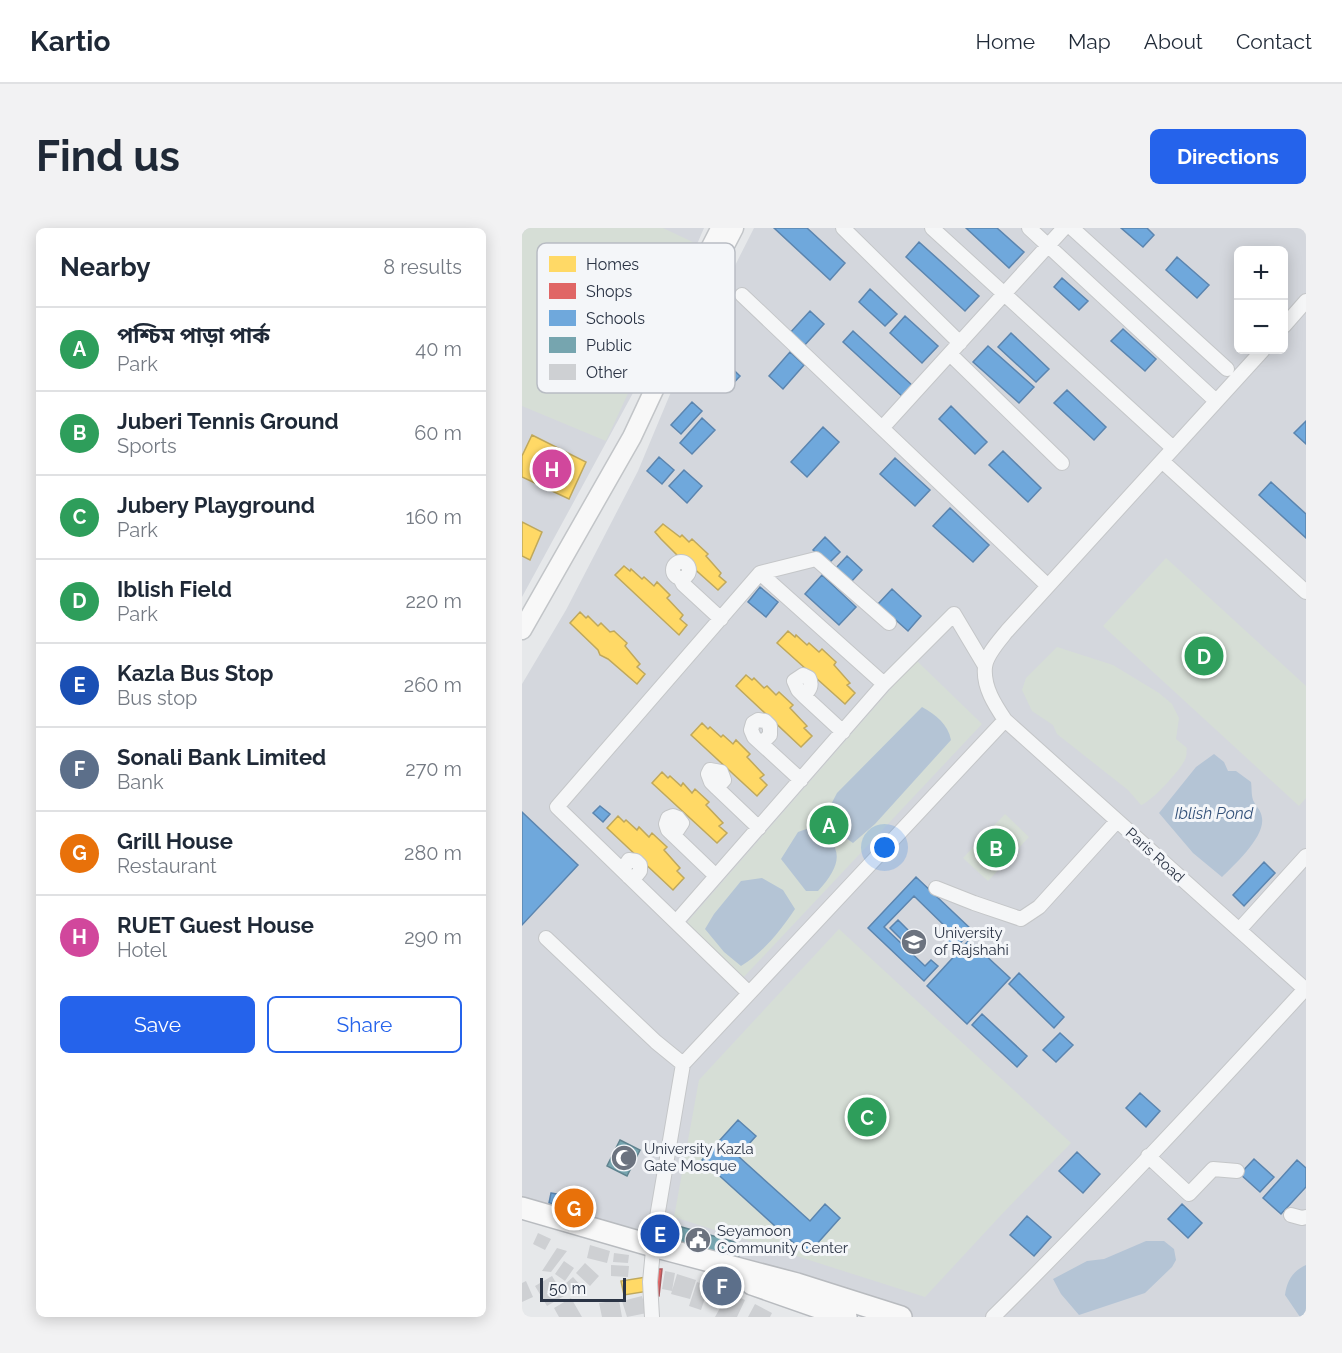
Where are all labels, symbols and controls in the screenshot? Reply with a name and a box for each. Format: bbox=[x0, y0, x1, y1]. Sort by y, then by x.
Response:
text: Kartio bbox=[30, 25, 110, 58]
text: Home bbox=[976, 29, 1035, 54]
text: Map bbox=[1068, 29, 1111, 54]
text: About bbox=[1144, 29, 1203, 54]
text: Contact bbox=[1236, 29, 1312, 54]
button: Directions bbox=[1150, 129, 1306, 184]
text: Find us bbox=[36, 132, 180, 181]
legend bbox=[537, 243, 735, 393]
map controls bbox=[1234, 246, 1288, 354]
button: + bbox=[1234, 246, 1288, 300]
text: Nearby bbox=[60, 252, 150, 282]
text: 8 results bbox=[383, 255, 462, 279]
text: Homes bbox=[586, 255, 639, 274]
text: Shops bbox=[586, 282, 632, 301]
button: − bbox=[1234, 300, 1288, 354]
text: Schools bbox=[586, 309, 645, 328]
text: পশ্চিম পাড়া পার্ক bbox=[117, 322, 270, 348]
text: Public bbox=[586, 336, 632, 355]
text: A bbox=[73, 337, 86, 361]
text: 40 m bbox=[415, 337, 462, 361]
text: Park bbox=[117, 352, 158, 376]
text: Other bbox=[586, 363, 628, 382]
text: Juberi Tennis Ground bbox=[117, 408, 339, 434]
text: B bbox=[73, 421, 86, 445]
text: 60 m bbox=[414, 421, 462, 445]
text: Sports bbox=[117, 434, 177, 458]
pin: H bbox=[532, 446, 572, 492]
text: Jubery Playground bbox=[117, 492, 315, 518]
text: C bbox=[73, 505, 86, 529]
text: 160 m bbox=[406, 505, 462, 529]
text: Park bbox=[117, 518, 158, 542]
text: Iblish Field bbox=[117, 576, 232, 602]
text: D bbox=[72, 589, 87, 613]
text: 220 m bbox=[405, 589, 462, 613]
text: Park bbox=[117, 602, 158, 626]
pin: D bbox=[1184, 634, 1224, 678]
text: Kazla Bus Stop bbox=[117, 660, 273, 686]
text: E bbox=[73, 673, 86, 697]
text: 260 m bbox=[404, 673, 462, 697]
text: Bus stop bbox=[117, 686, 197, 710]
text: Sonali Bank Limited bbox=[117, 744, 326, 770]
text: F bbox=[74, 757, 85, 781]
text: 270 m bbox=[405, 757, 462, 781]
text: Bank bbox=[117, 770, 163, 794]
pin: A bbox=[810, 802, 848, 848]
water label: Iblish Pond bbox=[1175, 804, 1254, 823]
street label: Paris Road bbox=[1122, 824, 1188, 886]
pin: B bbox=[976, 826, 1016, 870]
text: Grill House bbox=[117, 828, 233, 854]
your location bbox=[870, 833, 899, 862]
text: G bbox=[72, 841, 87, 865]
text: 280 m bbox=[404, 841, 462, 865]
text: Restaurant bbox=[117, 854, 217, 878]
text: RUET Guest House bbox=[117, 912, 314, 938]
place label: University of Rajshahi bbox=[934, 924, 1009, 959]
text: H bbox=[72, 925, 87, 949]
text: 290 m bbox=[404, 925, 462, 949]
school or university icon: University of Rajshahi bbox=[899, 927, 929, 957]
text: Hotel bbox=[117, 938, 167, 962]
button: Save bbox=[60, 996, 255, 1053]
button: Share bbox=[267, 996, 462, 1053]
pin: C bbox=[848, 1094, 886, 1140]
place label: University Kazla Gate Mosque bbox=[644, 1140, 754, 1175]
mosque icon: University Kazla Gate Mosque bbox=[609, 1143, 639, 1173]
pin: G bbox=[554, 1186, 594, 1230]
pin: E bbox=[640, 1212, 680, 1256]
place label: Seyamoon Community Center bbox=[717, 1222, 849, 1257]
public building icon: Seyamoon Community Center bbox=[683, 1225, 713, 1255]
pin: F bbox=[702, 1264, 742, 1308]
scale bar bbox=[540, 1275, 626, 1302]
text: 50 m bbox=[549, 1279, 586, 1298]

